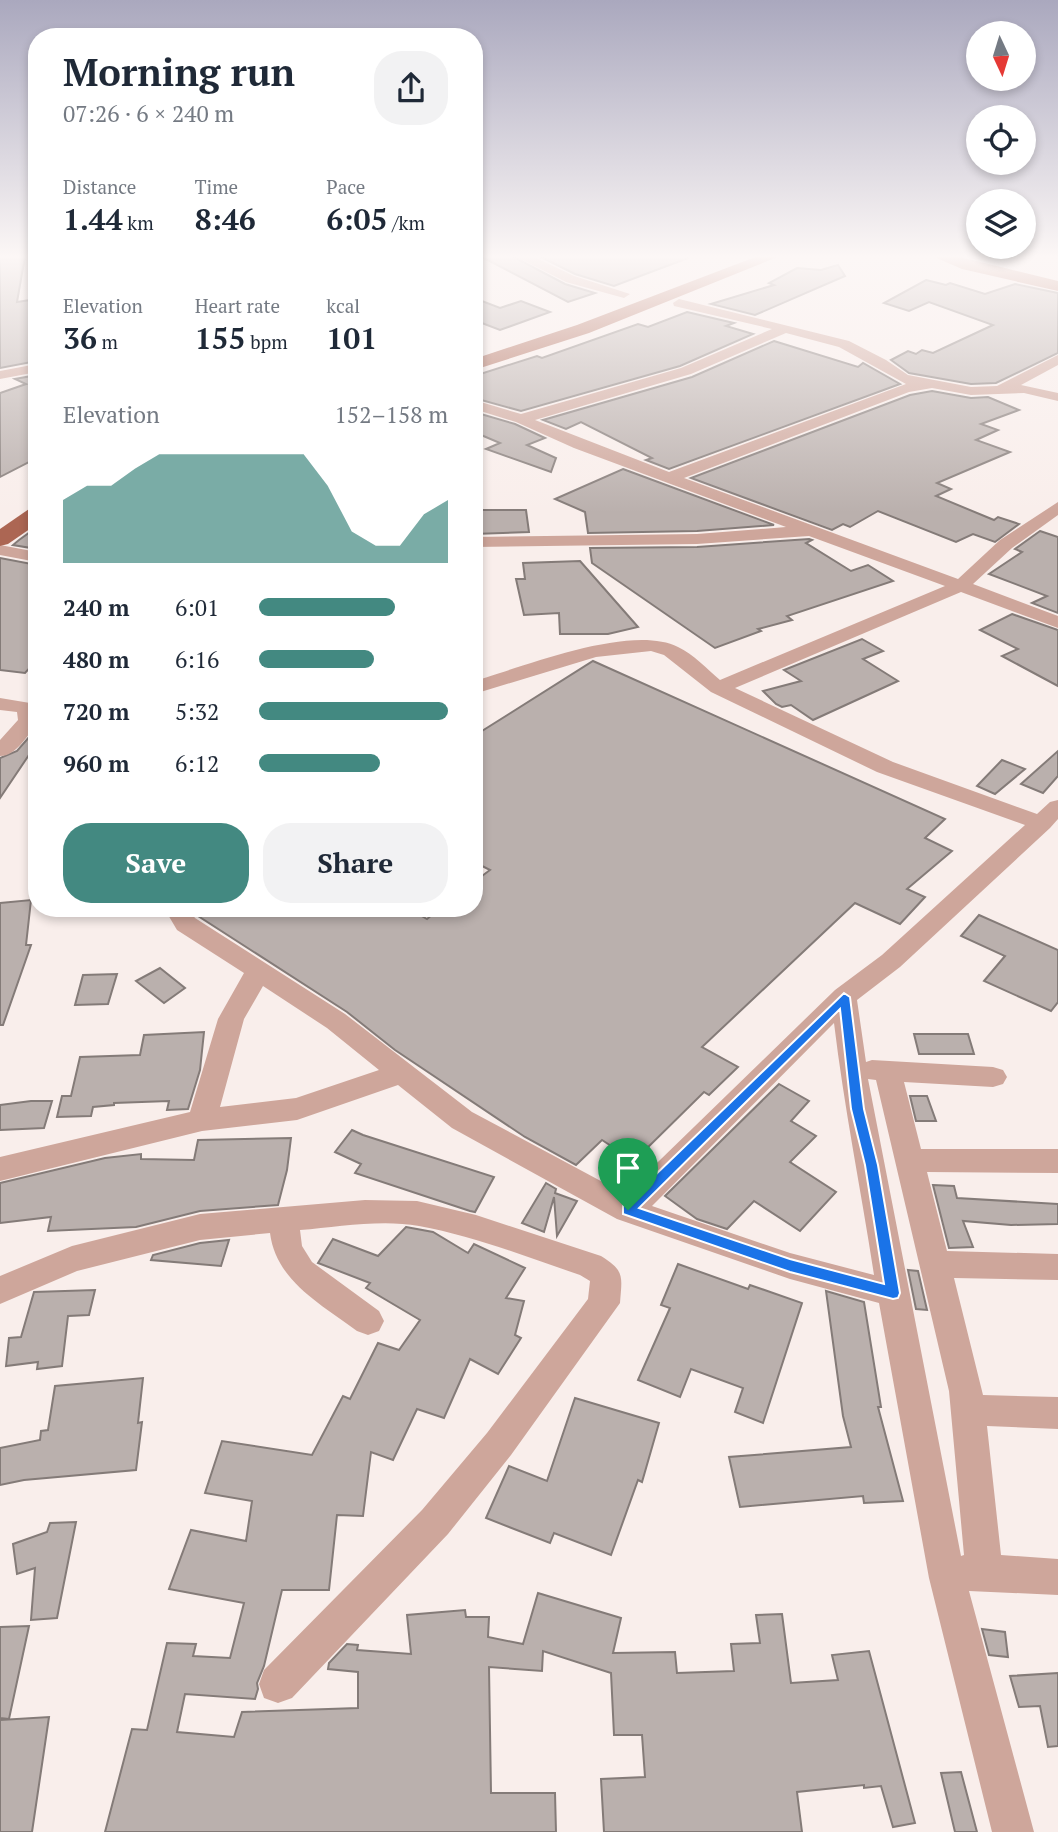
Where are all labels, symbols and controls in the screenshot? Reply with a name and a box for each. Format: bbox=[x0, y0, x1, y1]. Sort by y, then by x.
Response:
north arrow bbox=[966, 21, 1036, 91]
map controls bbox=[966, 21, 1036, 259]
text: Morning run bbox=[63, 47, 295, 97]
button: share bbox=[374, 51, 448, 125]
text: 07:26 · 6 × 240 m bbox=[63, 98, 234, 129]
button: locate bbox=[966, 105, 1036, 175]
text: Distance bbox=[63, 174, 136, 199]
text: Time bbox=[195, 174, 238, 199]
text: Pace bbox=[326, 174, 365, 199]
button: layers bbox=[966, 189, 1036, 259]
text: 1.44 bbox=[63, 199, 123, 239]
text: 8:46 bbox=[195, 199, 256, 239]
text: 6:05 bbox=[326, 199, 387, 239]
text: km bbox=[123, 210, 154, 235]
text: /km bbox=[387, 210, 425, 235]
text: Elevation bbox=[63, 293, 143, 318]
text: Heart rate bbox=[195, 293, 280, 318]
text: kcal bbox=[326, 293, 360, 318]
text: 36 bbox=[63, 318, 97, 358]
text: 155 bbox=[195, 318, 246, 358]
text: 101 bbox=[326, 318, 377, 358]
text: m bbox=[97, 329, 118, 354]
text: bpm bbox=[246, 329, 288, 354]
text: Elevation bbox=[63, 399, 160, 430]
text: 152–158 m bbox=[335, 399, 448, 430]
text: 240 m bbox=[63, 592, 129, 623]
text: 6:01 bbox=[175, 592, 219, 623]
text: 480 m bbox=[63, 644, 129, 675]
text: 6:16 bbox=[175, 644, 219, 675]
text: 720 m bbox=[63, 696, 129, 727]
text: 5:32 bbox=[175, 696, 219, 727]
text: 960 m bbox=[63, 748, 129, 779]
text: 6:12 bbox=[175, 748, 219, 779]
button: Save bbox=[63, 823, 249, 903]
button: Share bbox=[263, 823, 448, 903]
pin bbox=[598, 1138, 658, 1210]
icon: arrive bbox=[609, 1149, 647, 1187]

